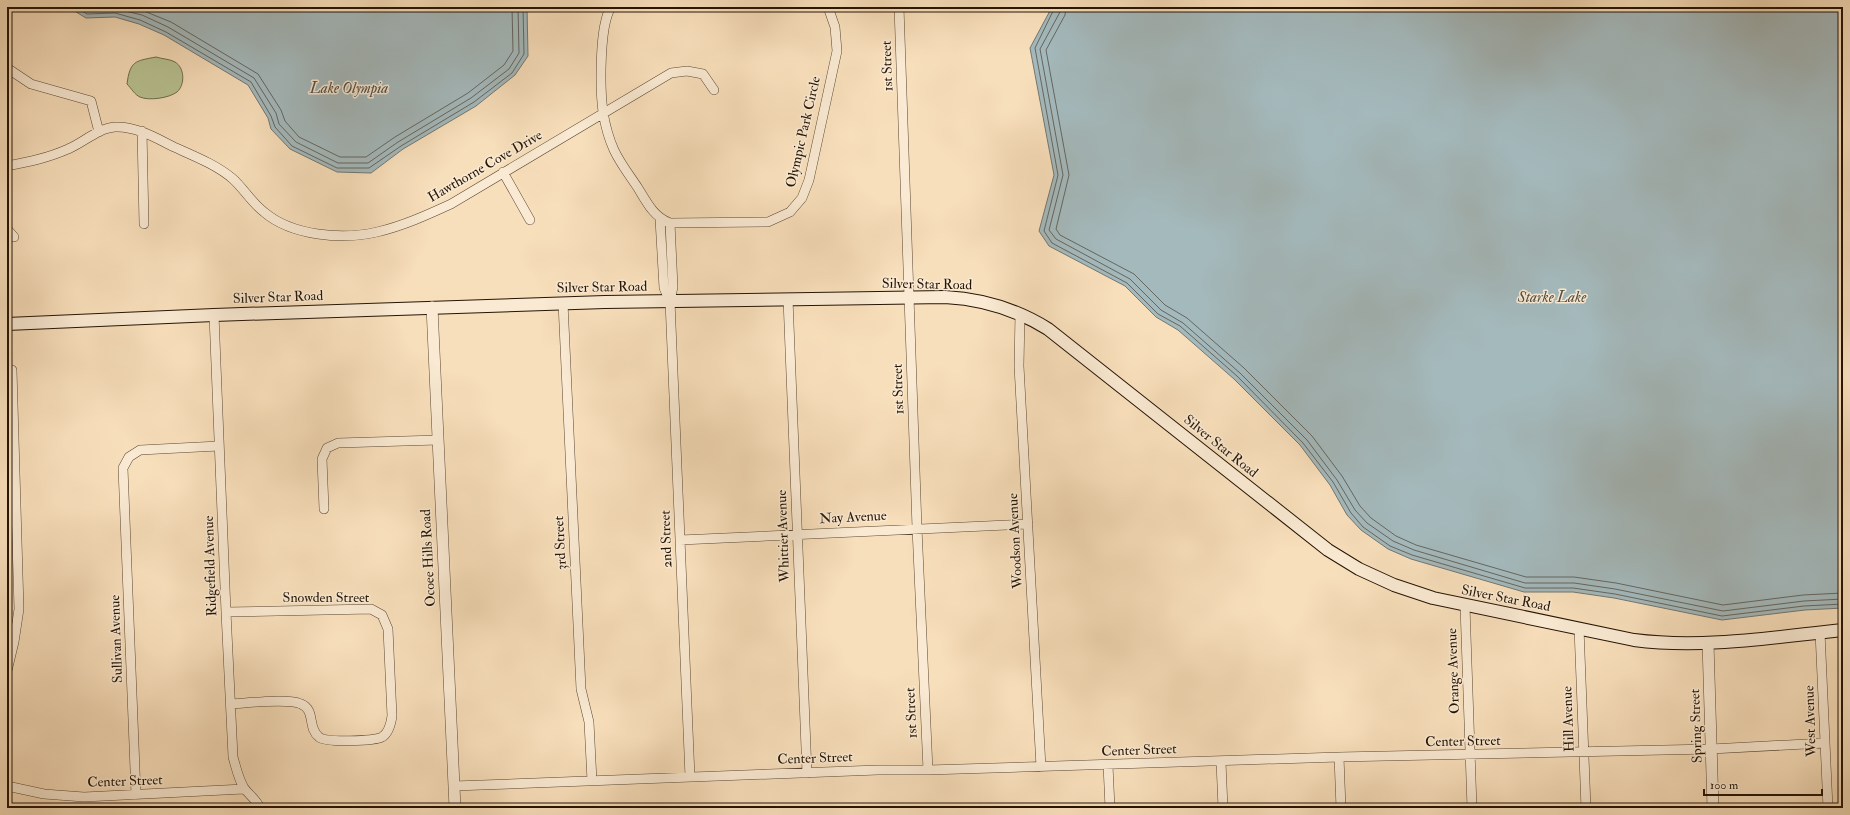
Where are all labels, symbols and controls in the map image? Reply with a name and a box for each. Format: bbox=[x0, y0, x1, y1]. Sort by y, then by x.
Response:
street label: 1st Street bbox=[878, 40, 896, 92]
street label: Olympic Park Circle bbox=[782, 75, 825, 189]
water label: Lake Olympia bbox=[309, 79, 388, 98]
street label: Hawthorne Cove Drive bbox=[425, 126, 545, 206]
street label: Silver Star Road bbox=[882, 275, 972, 293]
street label: Silver Star Road bbox=[557, 278, 647, 296]
street label: Silver Star Road bbox=[233, 287, 324, 307]
water label: Starke Lake bbox=[1517, 288, 1587, 307]
street label: 1st Street bbox=[889, 363, 907, 415]
street label: Silver Star Road bbox=[1181, 411, 1262, 481]
street label: Whittier Avenue bbox=[773, 489, 793, 584]
street label: Woodson Avenue bbox=[1004, 493, 1026, 590]
street label: Nay Avenue bbox=[819, 507, 887, 528]
street label: Ocoee Hills Road bbox=[417, 509, 439, 607]
street label: 2nd Street bbox=[656, 509, 676, 568]
street label: Ridgefield Avenue bbox=[200, 515, 220, 617]
street label: 3rd Street bbox=[550, 515, 570, 570]
street label: Silver Star Road bbox=[1460, 581, 1552, 615]
street label: Snowden Street bbox=[283, 589, 370, 606]
street label: Sullivan Avenue bbox=[106, 594, 126, 683]
street label: Orange Avenue bbox=[1443, 628, 1463, 714]
street label: West Avenue bbox=[1800, 685, 1820, 758]
street label: Hill Avenue bbox=[1558, 686, 1578, 752]
street label: 1st Street bbox=[901, 687, 921, 739]
street label: Spring Street bbox=[1686, 688, 1707, 764]
street label: Center Street bbox=[1425, 732, 1501, 750]
street label: Center Street bbox=[1101, 740, 1177, 760]
street label: Center Street bbox=[777, 748, 853, 768]
street label: Center Street bbox=[87, 771, 163, 791]
scale bar bbox=[1704, 771, 1822, 797]
text: 100 m bbox=[1710, 778, 1739, 793]

